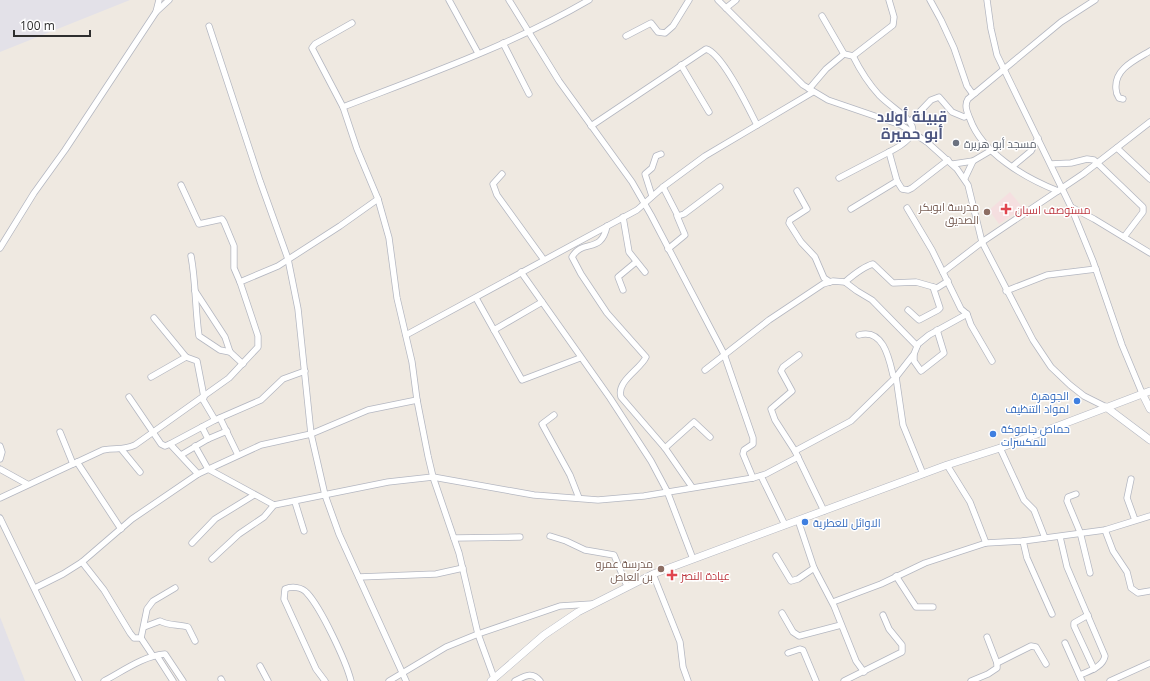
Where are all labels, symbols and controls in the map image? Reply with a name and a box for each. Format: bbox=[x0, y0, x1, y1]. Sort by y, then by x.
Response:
scale bar bbox=[14, 12, 90, 38]
text: 100 m bbox=[20, 17, 55, 34]
district label: قبيلة أولاد أبو حميرة bbox=[877, 106, 947, 143]
place label: مسجد أبو هريرة bbox=[964, 136, 1037, 151]
marker: مسجد أبو هريرة bbox=[951, 138, 961, 148]
place label: مدرسة ابوبكر الصديق bbox=[918, 199, 979, 227]
place label: مستوصف اسبان bbox=[1015, 202, 1090, 217]
marker: مستوصف اسبان bbox=[1000, 203, 1012, 215]
marker: مدرسة ابوبكر الصديق bbox=[982, 207, 992, 217]
place label: الجوهرة لمواد التنظيف bbox=[1006, 388, 1069, 416]
marker: الجوهرة لمواد التنظيف bbox=[1072, 396, 1082, 406]
place label: حماص جاموكة للمكسرات bbox=[1001, 421, 1070, 449]
marker: حماص جاموكة للمكسرات bbox=[988, 429, 998, 439]
place label: الاوائل للعطرية bbox=[813, 515, 881, 530]
marker: الاوائل للعطرية bbox=[800, 517, 810, 527]
place label: مدرسة عمرو بن العاص bbox=[596, 556, 653, 584]
marker: مدرسة عمرو بن العاص bbox=[656, 564, 666, 574]
place label: عيادة النصر bbox=[680, 568, 730, 583]
marker: عيادة النصر bbox=[666, 569, 678, 581]

